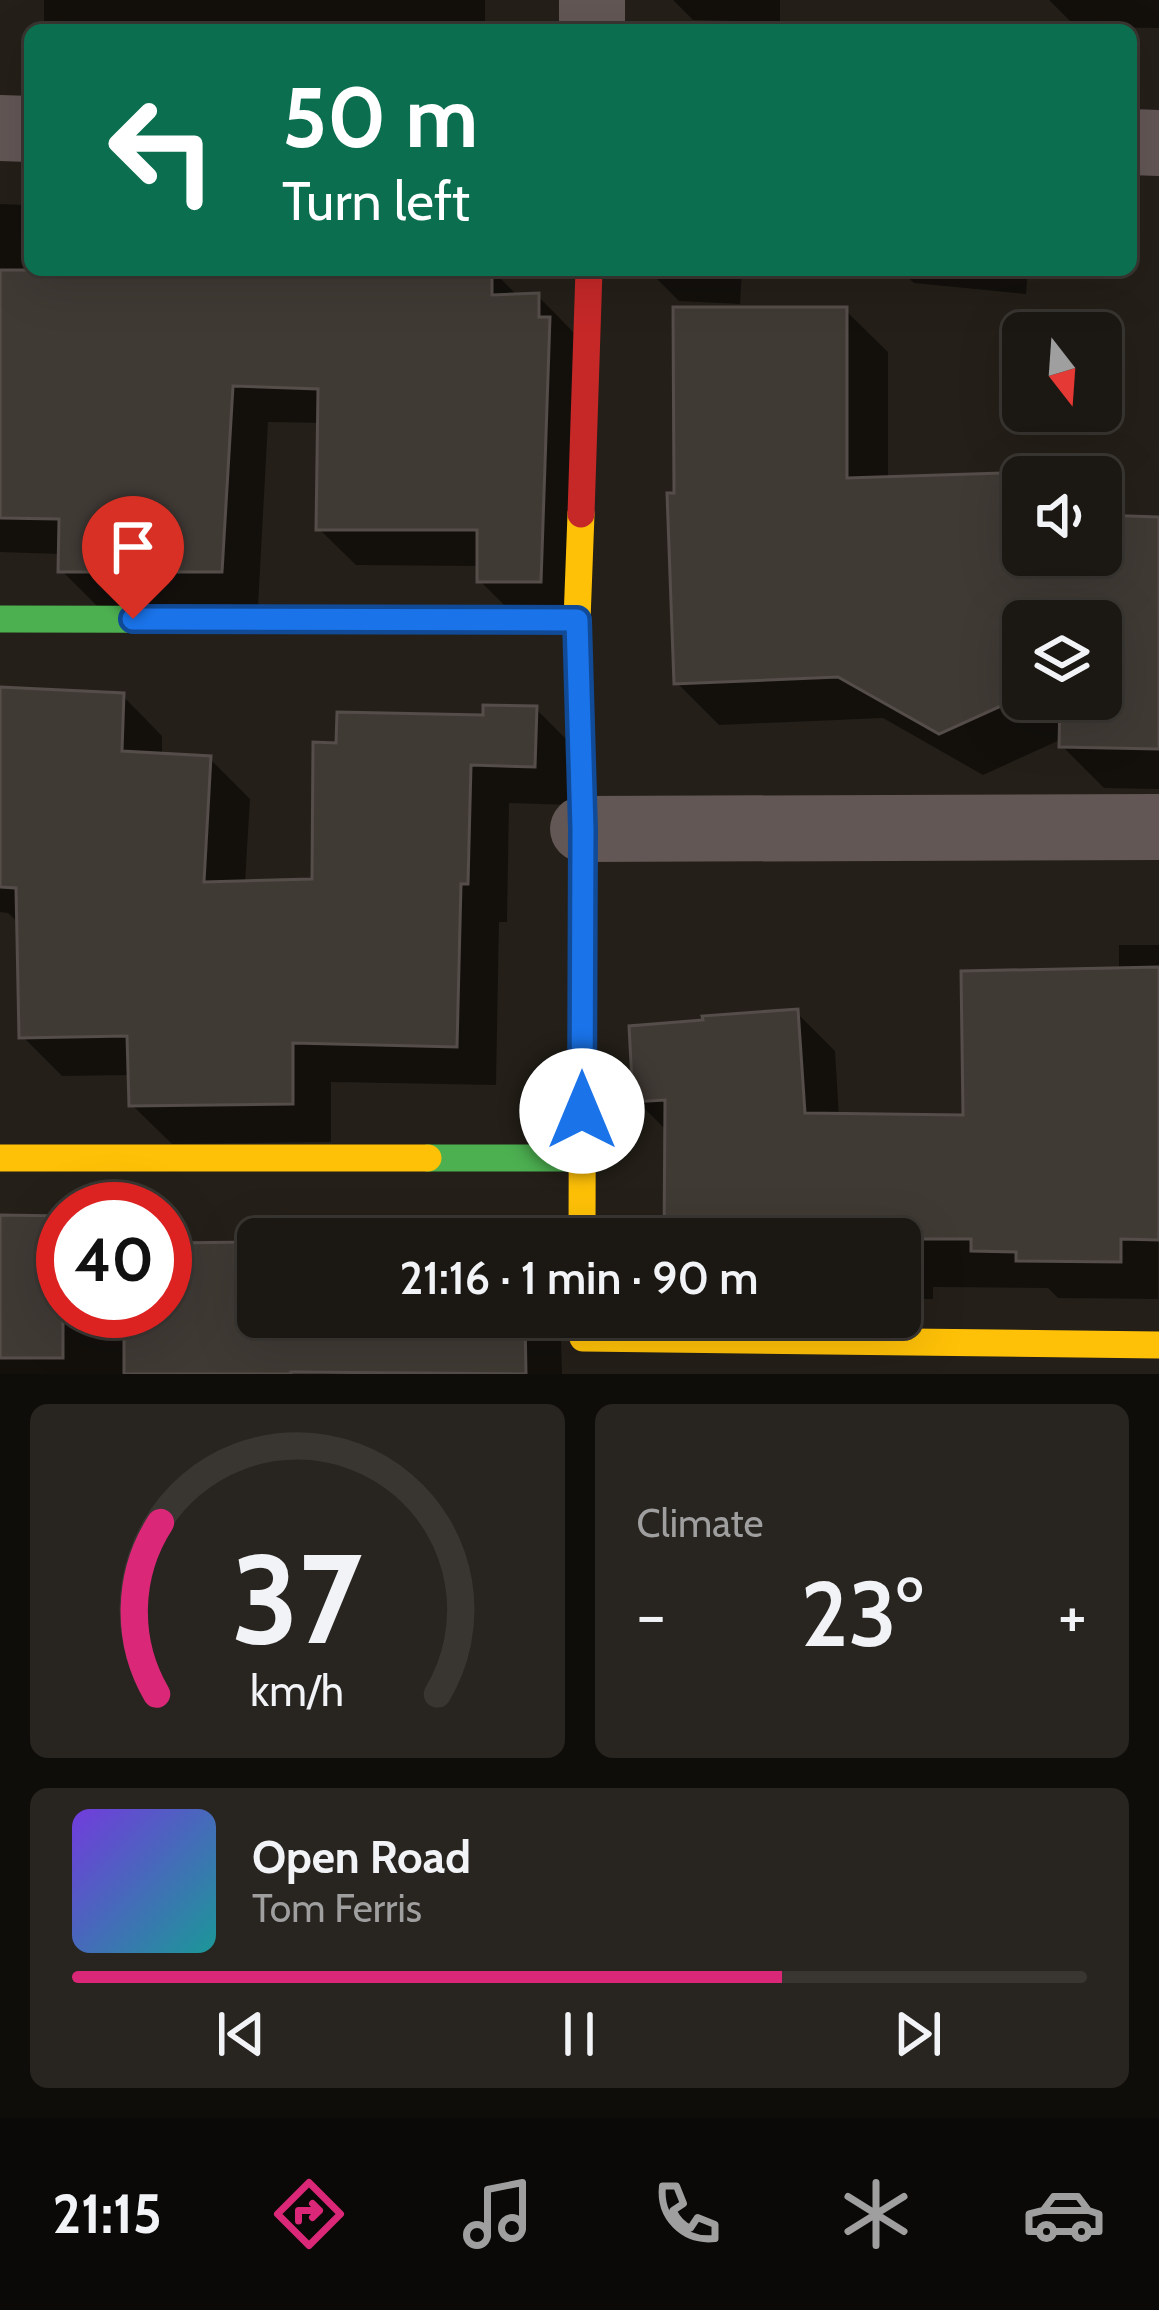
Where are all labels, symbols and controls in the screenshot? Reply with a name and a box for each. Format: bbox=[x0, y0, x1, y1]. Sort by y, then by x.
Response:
text: 50 m bbox=[282, 66, 478, 168]
icon: left bbox=[84, 72, 240, 228]
text: Turn left bbox=[282, 168, 470, 234]
north arrow bbox=[1002, 312, 1122, 432]
map controls bbox=[1002, 312, 1122, 720]
button: sound bbox=[1002, 456, 1122, 576]
pin bbox=[82, 496, 184, 619]
icon: arrive bbox=[100, 514, 166, 580]
button: layers bbox=[1002, 600, 1122, 720]
position arrow bbox=[519, 1048, 645, 1174]
speed limit sign: 40 bbox=[36, 1182, 192, 1338]
text: 21:16 · 1 min · 90 m bbox=[399, 1251, 759, 1305]
text: Climate bbox=[637, 1499, 763, 1547]
text: 37 bbox=[232, 1523, 363, 1674]
text: 23° bbox=[801, 1559, 923, 1669]
text: − bbox=[637, 1574, 666, 1655]
text: + bbox=[1058, 1574, 1087, 1655]
text: km/h bbox=[250, 1665, 344, 1717]
text: Open Road bbox=[252, 1830, 471, 1884]
text: Tom Ferris bbox=[252, 1884, 422, 1932]
icon: previous bbox=[208, 2001, 274, 2067]
icon: pause bbox=[546, 2001, 612, 2067]
icon: next bbox=[885, 2001, 951, 2067]
icon: directions bbox=[267, 2172, 351, 2256]
icon: music bbox=[456, 2172, 540, 2256]
icon: phone bbox=[645, 2172, 729, 2256]
icon: climate bbox=[834, 2172, 918, 2256]
icon: car bbox=[1022, 2172, 1106, 2256]
text: 21:15 bbox=[52, 2181, 162, 2247]

